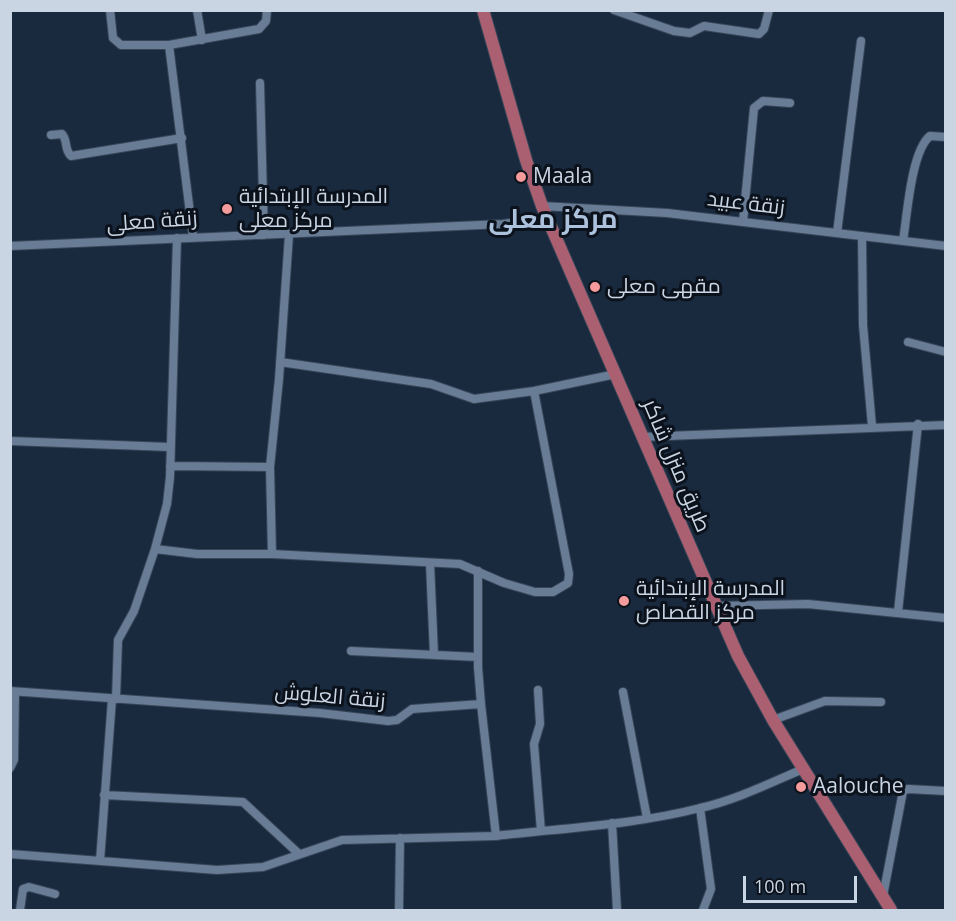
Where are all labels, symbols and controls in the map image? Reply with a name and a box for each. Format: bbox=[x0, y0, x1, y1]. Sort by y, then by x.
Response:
place label: Maala bbox=[533, 164, 592, 190]
marker: Maala bbox=[514, 170, 528, 184]
place label: المدرسة الإبتدائية مركز معلى bbox=[239, 184, 388, 234]
street label: زنقة عبيد bbox=[706, 187, 786, 221]
marker: المدرسة الإبتدائية مركز معلى bbox=[220, 202, 234, 216]
district label: مركز معلى bbox=[489, 204, 617, 236]
street label: زنقة معلى bbox=[106, 206, 198, 238]
place label: مقهى معلى bbox=[607, 274, 721, 300]
marker: مقهى معلى bbox=[588, 280, 602, 294]
street label: طريق منزل شاكر bbox=[637, 396, 715, 536]
place label: المدرسة الإبتدائية مركز القصاص bbox=[636, 576, 785, 626]
marker: المدرسة الإبتدائية مركز القصاص bbox=[617, 594, 631, 608]
street label: زنقة العلوش bbox=[274, 680, 386, 714]
place label: Aalouche bbox=[813, 774, 903, 800]
marker: Aalouche bbox=[794, 780, 808, 794]
scale bar bbox=[746, 864, 860, 902]
text: 100 m bbox=[754, 874, 806, 898]

